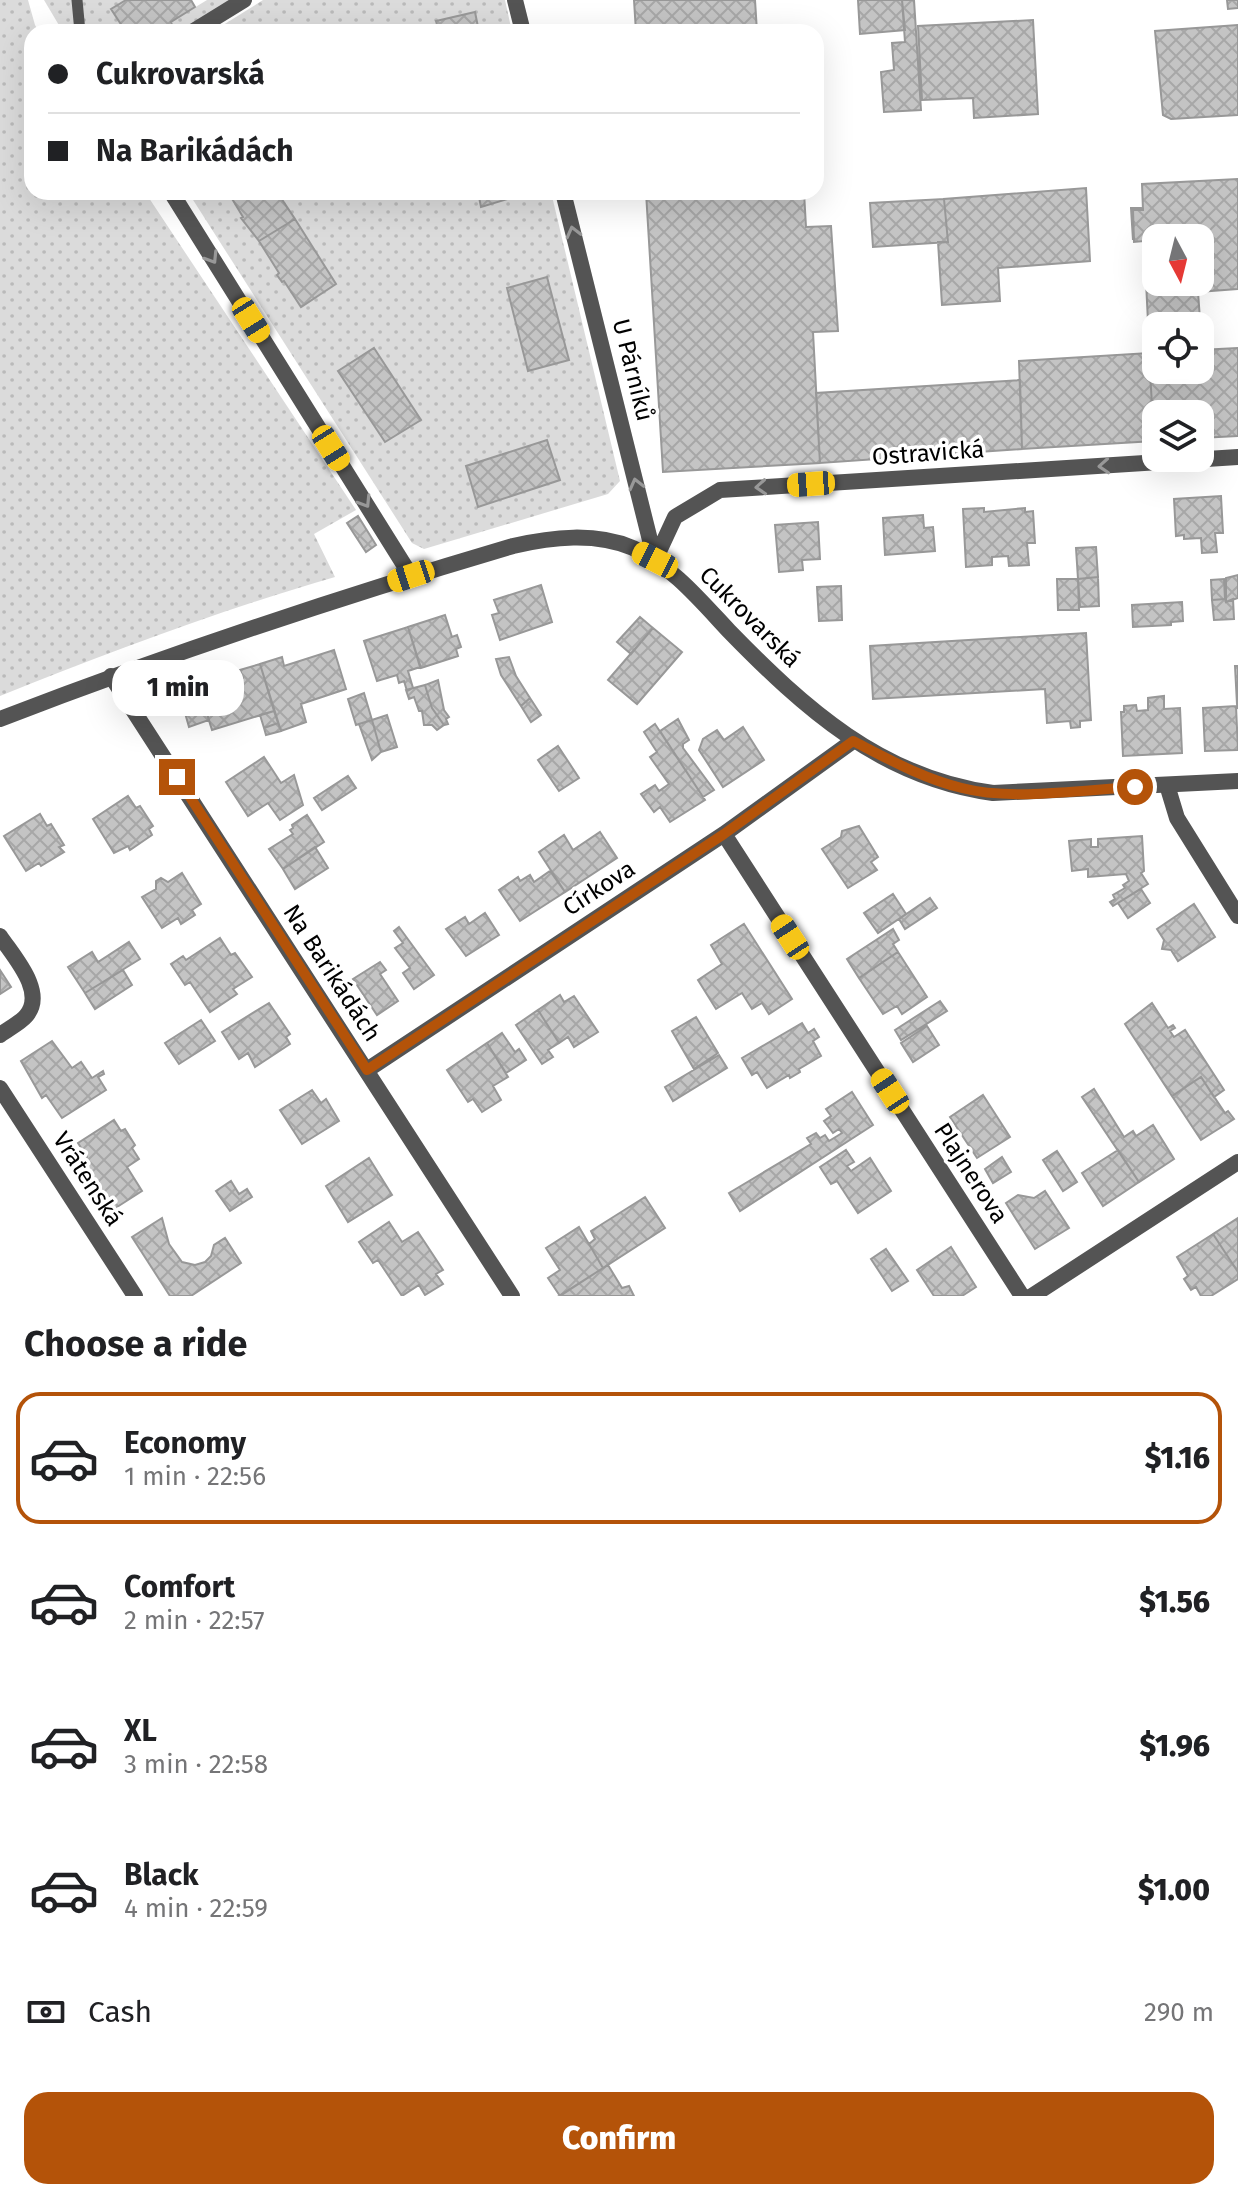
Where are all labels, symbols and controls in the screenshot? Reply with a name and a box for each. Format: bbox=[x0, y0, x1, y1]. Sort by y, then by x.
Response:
text: Cukrovarská bbox=[96, 56, 265, 92]
text: Na Barikádách bbox=[96, 133, 294, 169]
north arrow bbox=[1142, 224, 1214, 296]
map controls bbox=[1142, 224, 1214, 472]
one-way arrow bbox=[566, 226, 583, 240]
one-way arrow bbox=[203, 249, 218, 264]
car bbox=[228, 293, 274, 347]
button: locate bbox=[1142, 312, 1214, 384]
street label: U Párníků bbox=[607, 316, 659, 424]
button: layers bbox=[1142, 400, 1214, 472]
car bbox=[308, 421, 354, 475]
street label: Ostravická bbox=[871, 435, 985, 471]
one-way arrow bbox=[1097, 457, 1110, 474]
car bbox=[786, 470, 836, 498]
one-way arrow bbox=[629, 478, 646, 492]
one-way arrow bbox=[754, 479, 767, 496]
one-way arrow bbox=[355, 493, 370, 508]
car bbox=[628, 538, 682, 582]
car bbox=[384, 557, 438, 595]
street label: Cukrovarská bbox=[694, 561, 806, 673]
callout: 1 min bbox=[111, 661, 243, 717]
text: 1 min bbox=[147, 672, 209, 703]
route end bbox=[159, 759, 195, 795]
route start bbox=[1117, 769, 1153, 805]
street label: Církova bbox=[558, 854, 640, 922]
street label: Na Barikádách bbox=[277, 899, 387, 1047]
car bbox=[767, 910, 813, 964]
car bbox=[867, 1064, 913, 1118]
street label: Plajnerova bbox=[928, 1117, 1014, 1229]
street label: Vrátenská bbox=[47, 1127, 129, 1231]
text: Choose a ride bbox=[24, 1322, 247, 1366]
icon: car bbox=[28, 1422, 100, 1494]
text: Economy bbox=[124, 1425, 246, 1461]
text: $1.16 bbox=[1145, 1440, 1210, 1476]
text: 1 min · 22:56 bbox=[124, 1461, 266, 1492]
icon: car bbox=[28, 1566, 100, 1638]
text: Comfort bbox=[124, 1569, 235, 1605]
text: $1.56 bbox=[1139, 1584, 1210, 1620]
text: 2 min · 22:57 bbox=[124, 1605, 265, 1636]
icon: car bbox=[28, 1710, 100, 1782]
text: XL bbox=[124, 1713, 157, 1749]
text: $1.96 bbox=[1139, 1728, 1210, 1764]
text: 3 min · 22:58 bbox=[124, 1749, 268, 1780]
icon: car bbox=[28, 1854, 100, 1926]
text: Black bbox=[124, 1857, 199, 1893]
text: $1.00 bbox=[1138, 1872, 1210, 1908]
text: 4 min · 22:59 bbox=[124, 1893, 268, 1924]
icon: cash bbox=[24, 1990, 68, 2034]
text: Cash bbox=[88, 1994, 152, 2030]
text: 290 m bbox=[1144, 1997, 1214, 2028]
button: Confirm bbox=[24, 2092, 1214, 2184]

